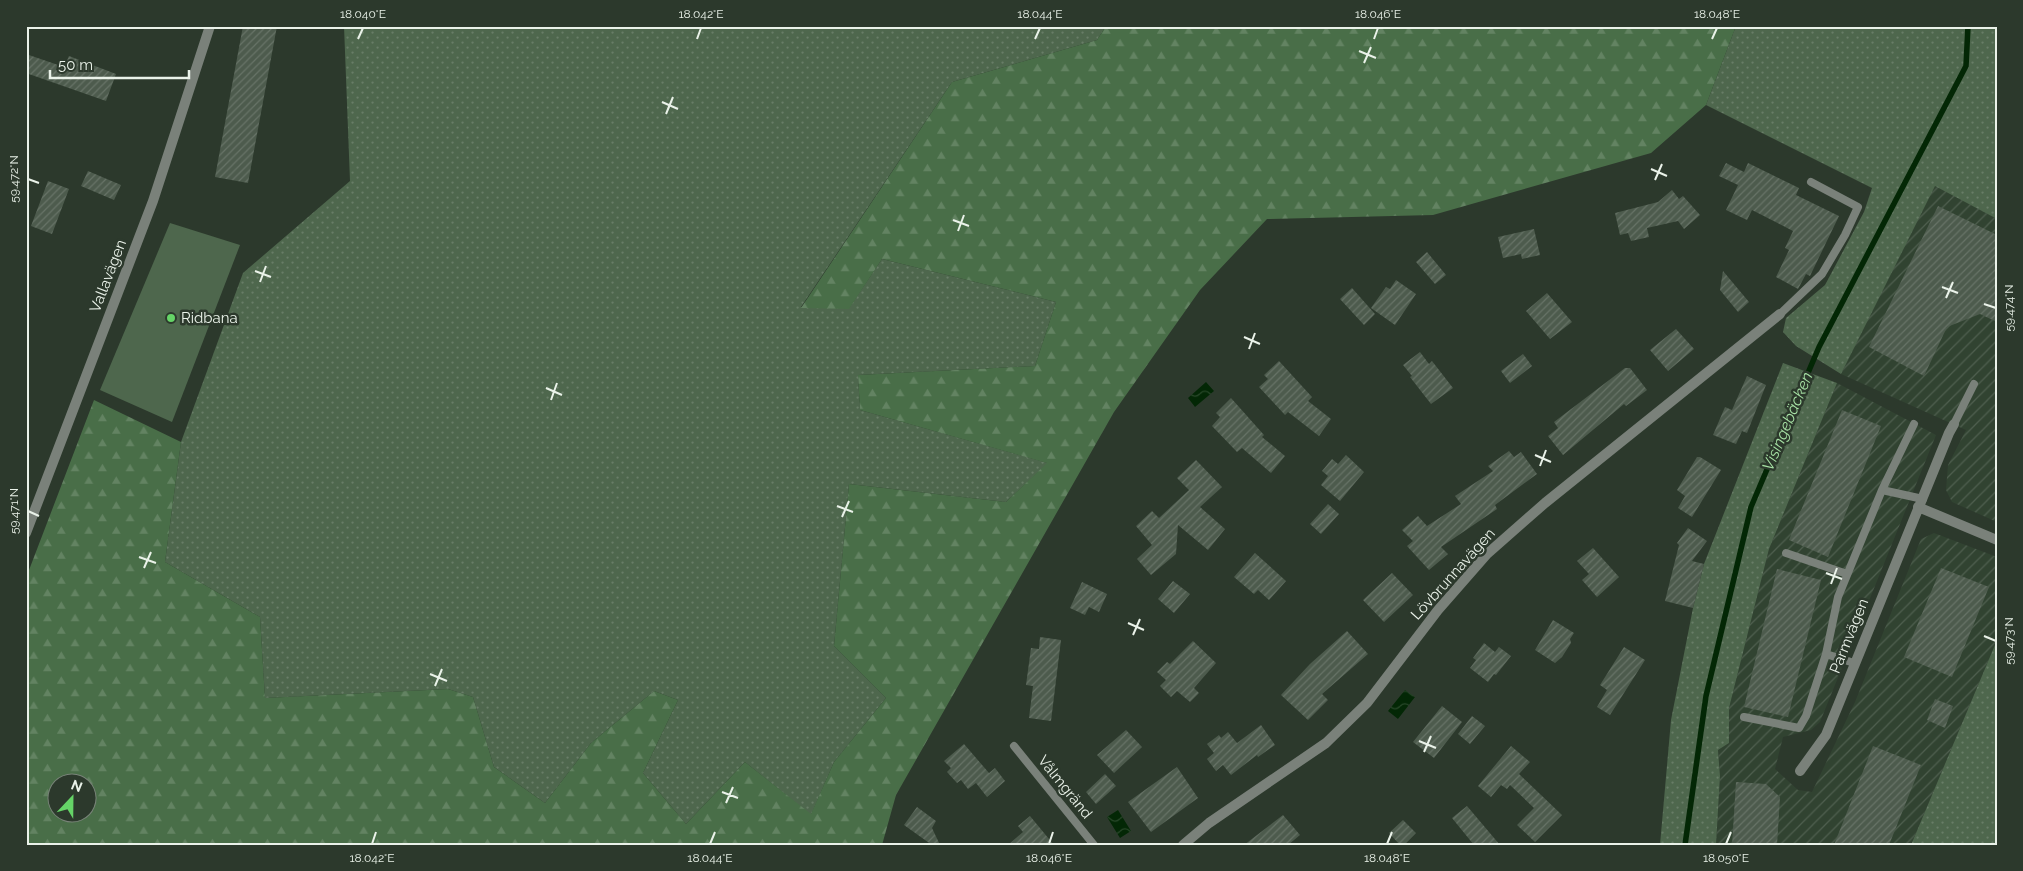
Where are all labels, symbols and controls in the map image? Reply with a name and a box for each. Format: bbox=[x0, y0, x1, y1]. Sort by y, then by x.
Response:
text: 18.040°E bbox=[340, 7, 386, 21]
text: 18.042°E bbox=[678, 7, 724, 21]
text: 18.044°E bbox=[1017, 7, 1063, 21]
text: 18.046°E bbox=[1355, 7, 1401, 21]
text: 18.048°E bbox=[1694, 7, 1740, 21]
scale bar bbox=[50, 48, 189, 80]
text: 50 m bbox=[58, 56, 93, 74]
text: 59.472°N bbox=[7, 155, 21, 203]
street label: Vallavägen bbox=[86, 237, 130, 315]
text: 59.474°N bbox=[2002, 285, 2016, 332]
place label: Ridbana bbox=[181, 309, 238, 327]
marker: Ridbana bbox=[165, 312, 177, 324]
water label: Visingebäcken bbox=[1758, 369, 1817, 473]
text: 59.471°N bbox=[7, 488, 21, 534]
street label: Lövbrunnavägen bbox=[1407, 525, 1499, 623]
street label: Parmvägen bbox=[1826, 596, 1872, 676]
text: 59.473°N bbox=[2002, 617, 2016, 665]
street label: Vålmgränd bbox=[1034, 752, 1096, 822]
north arrow bbox=[48, 774, 98, 824]
text: N bbox=[69, 777, 85, 795]
text: 18.042°E bbox=[349, 851, 395, 865]
text: 18.044°E bbox=[687, 851, 733, 865]
text: 18.046°E bbox=[1026, 851, 1072, 865]
text: 18.048°E bbox=[1364, 851, 1410, 865]
text: 18.050°E bbox=[1703, 851, 1749, 865]

